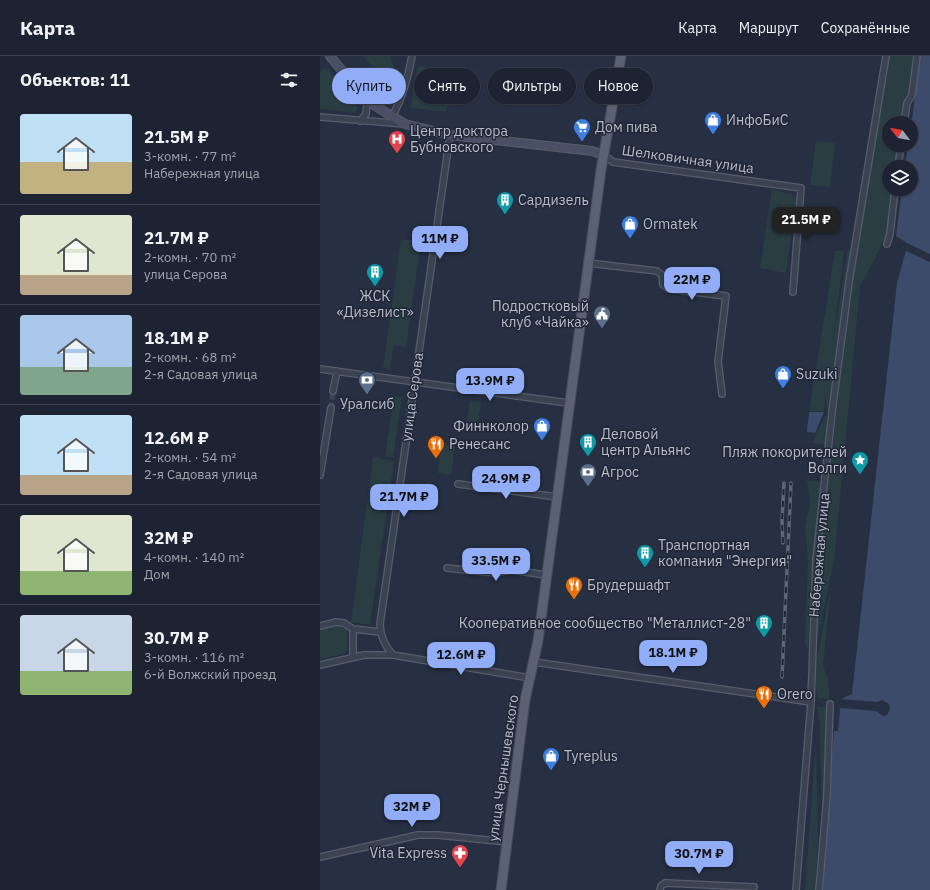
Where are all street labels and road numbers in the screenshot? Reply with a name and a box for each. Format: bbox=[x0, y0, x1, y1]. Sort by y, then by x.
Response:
street label: Шелковичная улица bbox=[621, 141, 756, 177]
street label: улица Серова bbox=[397, 351, 427, 443]
street label: Набережная улица bbox=[805, 492, 833, 618]
street label: улица Чернышевского bbox=[484, 693, 522, 843]

